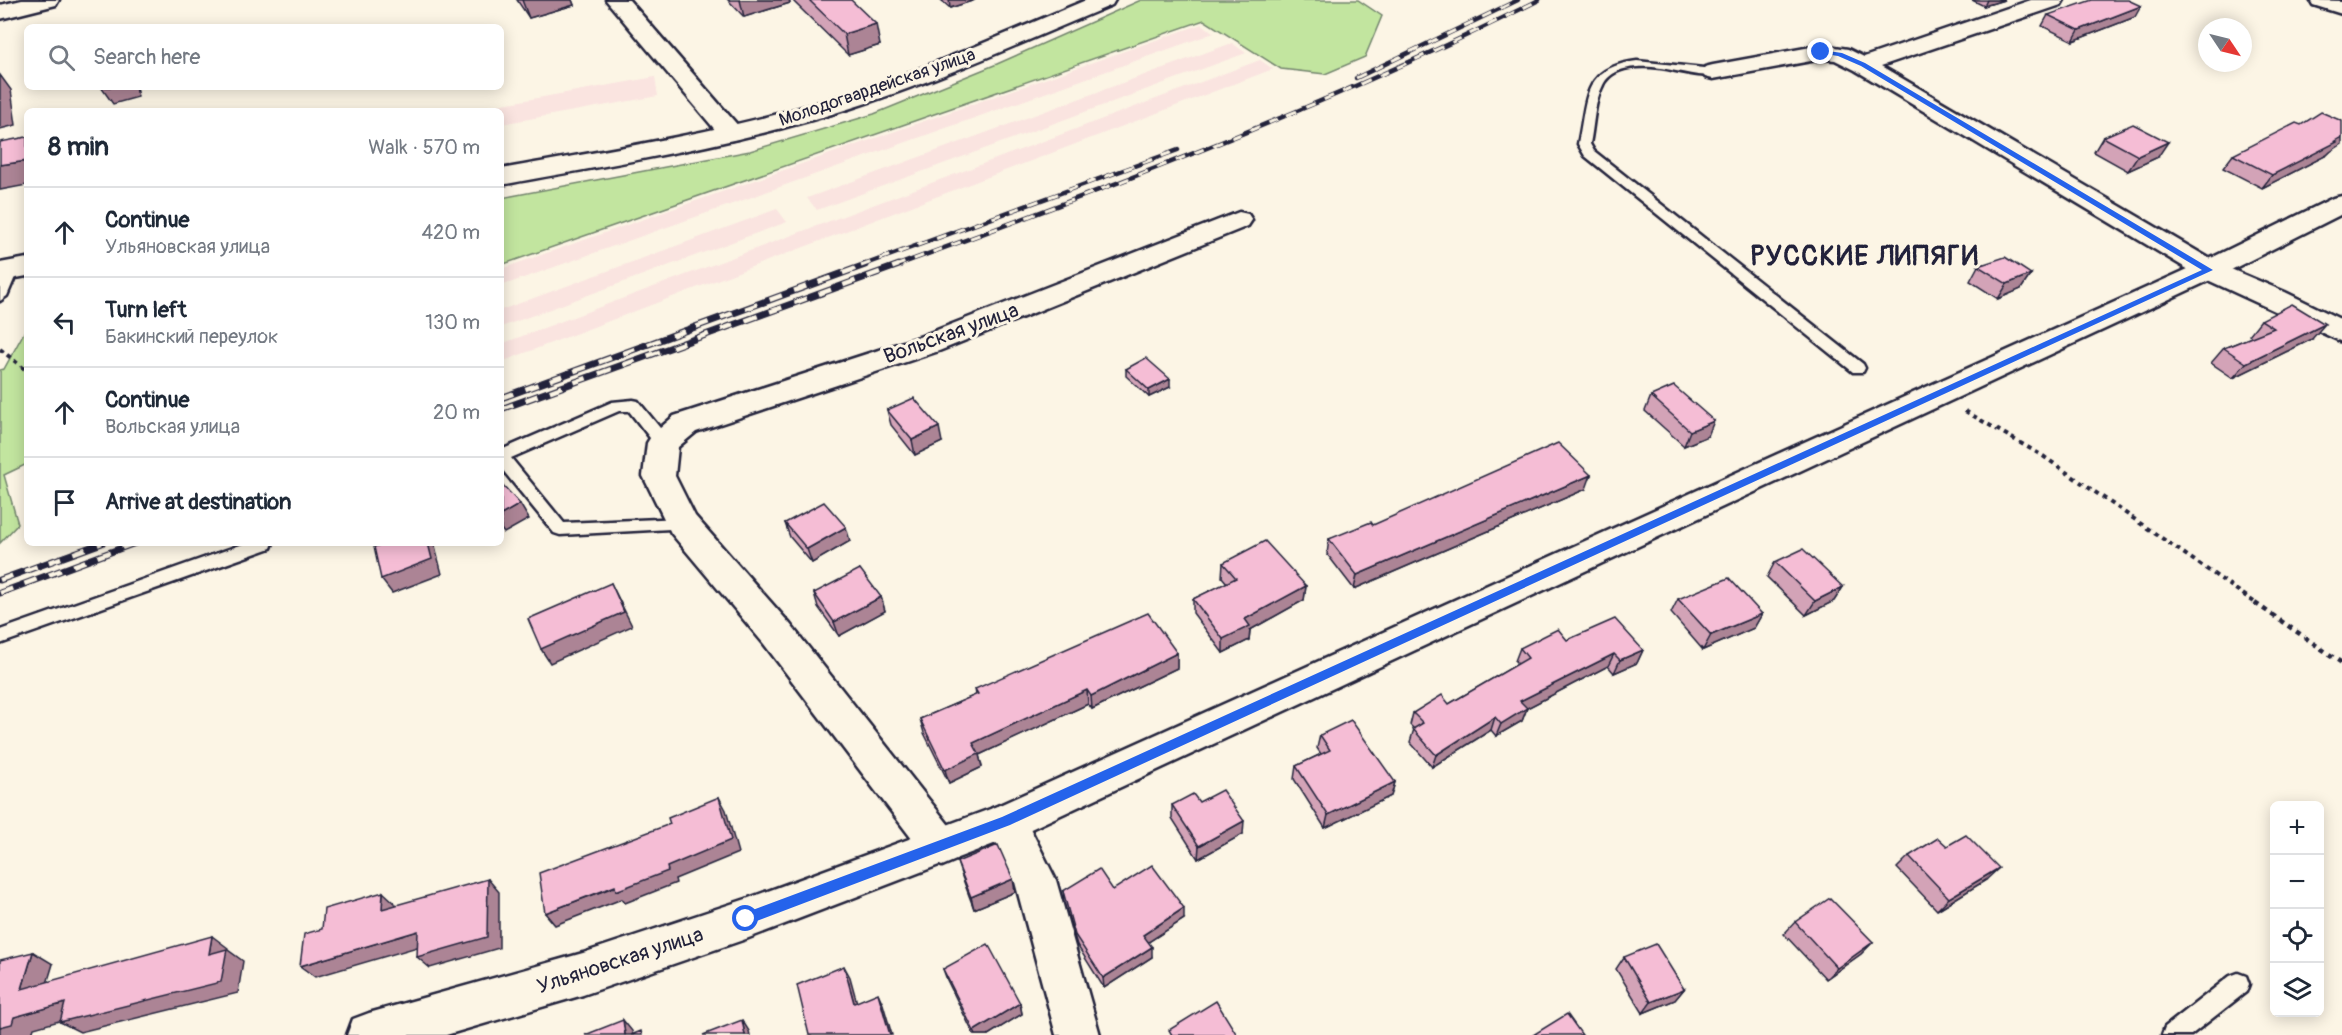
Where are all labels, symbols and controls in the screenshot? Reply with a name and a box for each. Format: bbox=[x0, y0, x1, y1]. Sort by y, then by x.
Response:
north arrow bbox=[2198, 18, 2252, 72]
search box bbox=[24, 24, 504, 90]
route end bbox=[1807, 38, 1833, 64]
icon: search bbox=[45, 41, 78, 74]
text: Search here bbox=[93, 43, 200, 71]
street label: Молодогвардейская улица bbox=[776, 43, 978, 132]
text: 8 min bbox=[48, 131, 109, 163]
text: Walk · 570 m bbox=[368, 135, 480, 160]
text: Continue bbox=[105, 206, 189, 234]
icon: ahead bbox=[48, 216, 81, 249]
text: 420 m bbox=[421, 220, 480, 245]
text: Ульяновская улица bbox=[105, 234, 270, 259]
district label: РУССКИЕ ЛИПЯГИ bbox=[1751, 240, 1979, 273]
text: Turn left bbox=[105, 296, 187, 324]
street label: Вольская улица bbox=[880, 297, 1022, 370]
icon: left bbox=[48, 306, 81, 339]
text: 130 m bbox=[425, 310, 480, 335]
text: Бакинский переулок bbox=[105, 324, 278, 349]
text: Continue bbox=[105, 386, 189, 414]
icon: ahead bbox=[48, 396, 81, 429]
text: 20 m bbox=[433, 400, 480, 425]
text: Вольская улица bbox=[105, 414, 240, 439]
icon: arrive bbox=[48, 486, 81, 519]
text: Arrive at destination bbox=[105, 488, 291, 516]
map controls bbox=[2270, 801, 2324, 1017]
button: + bbox=[2270, 801, 2324, 855]
button: − bbox=[2270, 855, 2324, 909]
route start bbox=[732, 905, 758, 931]
button: locate bbox=[2270, 909, 2324, 963]
street label: Ульяновская улица bbox=[534, 921, 707, 1000]
button: layers bbox=[2270, 963, 2324, 1017]

